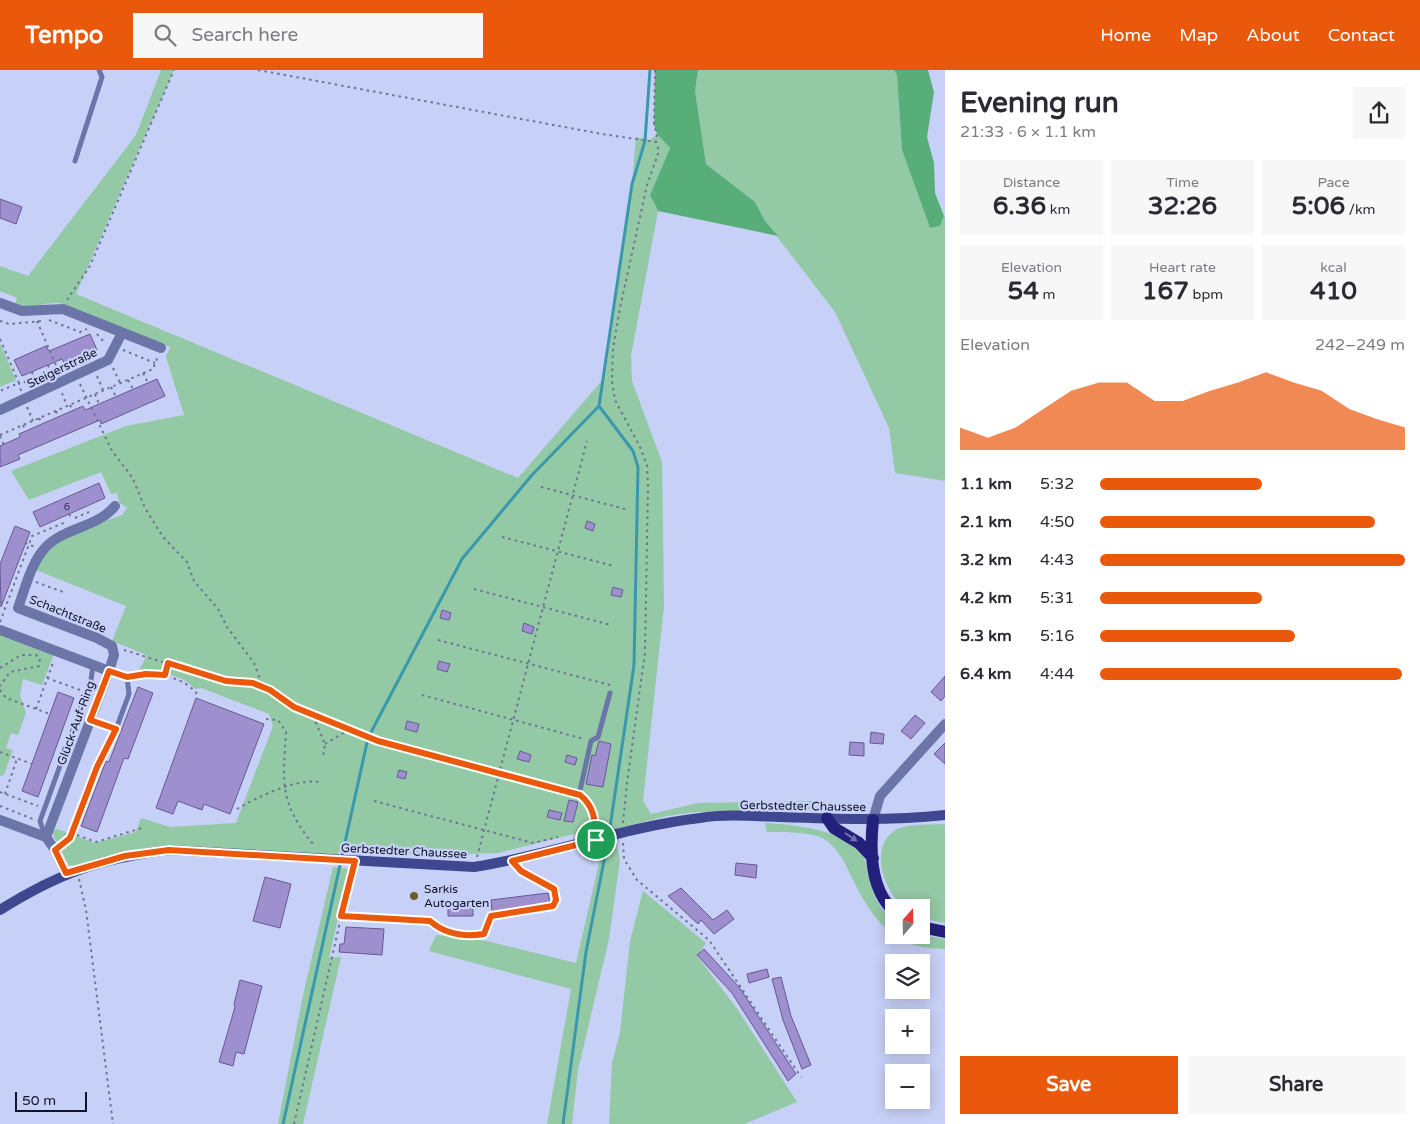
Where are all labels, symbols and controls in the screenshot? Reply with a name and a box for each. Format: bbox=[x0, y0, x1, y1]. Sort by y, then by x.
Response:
search box bbox=[133, 13, 483, 58]
text: Tempo bbox=[25, 21, 103, 50]
icon: search bbox=[151, 21, 179, 49]
text: Search here bbox=[191, 24, 298, 46]
text: Home bbox=[1100, 24, 1151, 46]
text: Map bbox=[1179, 24, 1218, 46]
text: About bbox=[1246, 24, 1300, 46]
text: Contact bbox=[1328, 24, 1395, 46]
text: Evening run bbox=[960, 86, 1119, 120]
button: share bbox=[1353, 87, 1405, 139]
text: 21:33 · 6 × 1.1 km bbox=[960, 122, 1096, 142]
text: Distance bbox=[1003, 174, 1060, 191]
text: Time bbox=[1166, 174, 1199, 191]
text: Pace bbox=[1317, 174, 1350, 191]
text: 6.36 bbox=[993, 191, 1046, 221]
text: 32:26 bbox=[1148, 191, 1217, 221]
text: 5:06 bbox=[1292, 191, 1345, 221]
text: km bbox=[1046, 201, 1070, 218]
text: /km bbox=[1345, 201, 1375, 218]
text: Elevation bbox=[1001, 259, 1062, 276]
text: Heart rate bbox=[1149, 259, 1216, 276]
text: kcal bbox=[1320, 259, 1347, 276]
text: 54 bbox=[1008, 276, 1039, 306]
text: 167 bbox=[1142, 276, 1189, 306]
text: 410 bbox=[1310, 276, 1357, 306]
text: m bbox=[1039, 286, 1055, 303]
text: bpm bbox=[1189, 286, 1223, 303]
text: Elevation bbox=[960, 335, 1030, 355]
text: 242–249 m bbox=[1315, 335, 1405, 355]
street label: Steigerstraße bbox=[25, 345, 99, 391]
text: 1.1 km bbox=[960, 474, 1012, 494]
text: 5:32 bbox=[1040, 474, 1074, 494]
house number: 6 bbox=[64, 501, 70, 513]
text: 2.1 km bbox=[960, 512, 1012, 532]
text: 4:50 bbox=[1040, 512, 1074, 532]
text: 3.2 km bbox=[960, 550, 1012, 570]
text: 4:43 bbox=[1040, 550, 1074, 570]
text: 4.2 km bbox=[960, 588, 1012, 608]
text: 5:31 bbox=[1040, 588, 1074, 608]
street label: Schachtstraße bbox=[27, 592, 109, 636]
text: 5.3 km bbox=[960, 626, 1012, 646]
text: 5:16 bbox=[1040, 626, 1074, 646]
text: 6.4 km bbox=[960, 664, 1012, 684]
text: 4:44 bbox=[1040, 664, 1074, 684]
street label: Glück-Auf-Ring bbox=[54, 679, 98, 767]
street label: Gerbstedter Chaussee bbox=[740, 798, 867, 814]
pin bbox=[575, 819, 617, 861]
icon: arrive bbox=[582, 826, 610, 854]
one-way arrow bbox=[844, 832, 857, 842]
street label: Gerbstedter Chaussee bbox=[341, 841, 468, 861]
place label: Sarkis Autogarten bbox=[424, 882, 489, 910]
marker: Sarkis Autogarten bbox=[408, 890, 420, 902]
north arrow bbox=[885, 899, 930, 944]
map controls bbox=[885, 899, 930, 1109]
button: layers bbox=[885, 954, 930, 999]
button: + bbox=[885, 1009, 930, 1054]
button: Save bbox=[960, 1056, 1178, 1114]
button: Share bbox=[1188, 1056, 1405, 1114]
button: − bbox=[885, 1064, 930, 1109]
scale bar bbox=[15, 1089, 88, 1112]
text: 50 m bbox=[22, 1092, 56, 1109]

